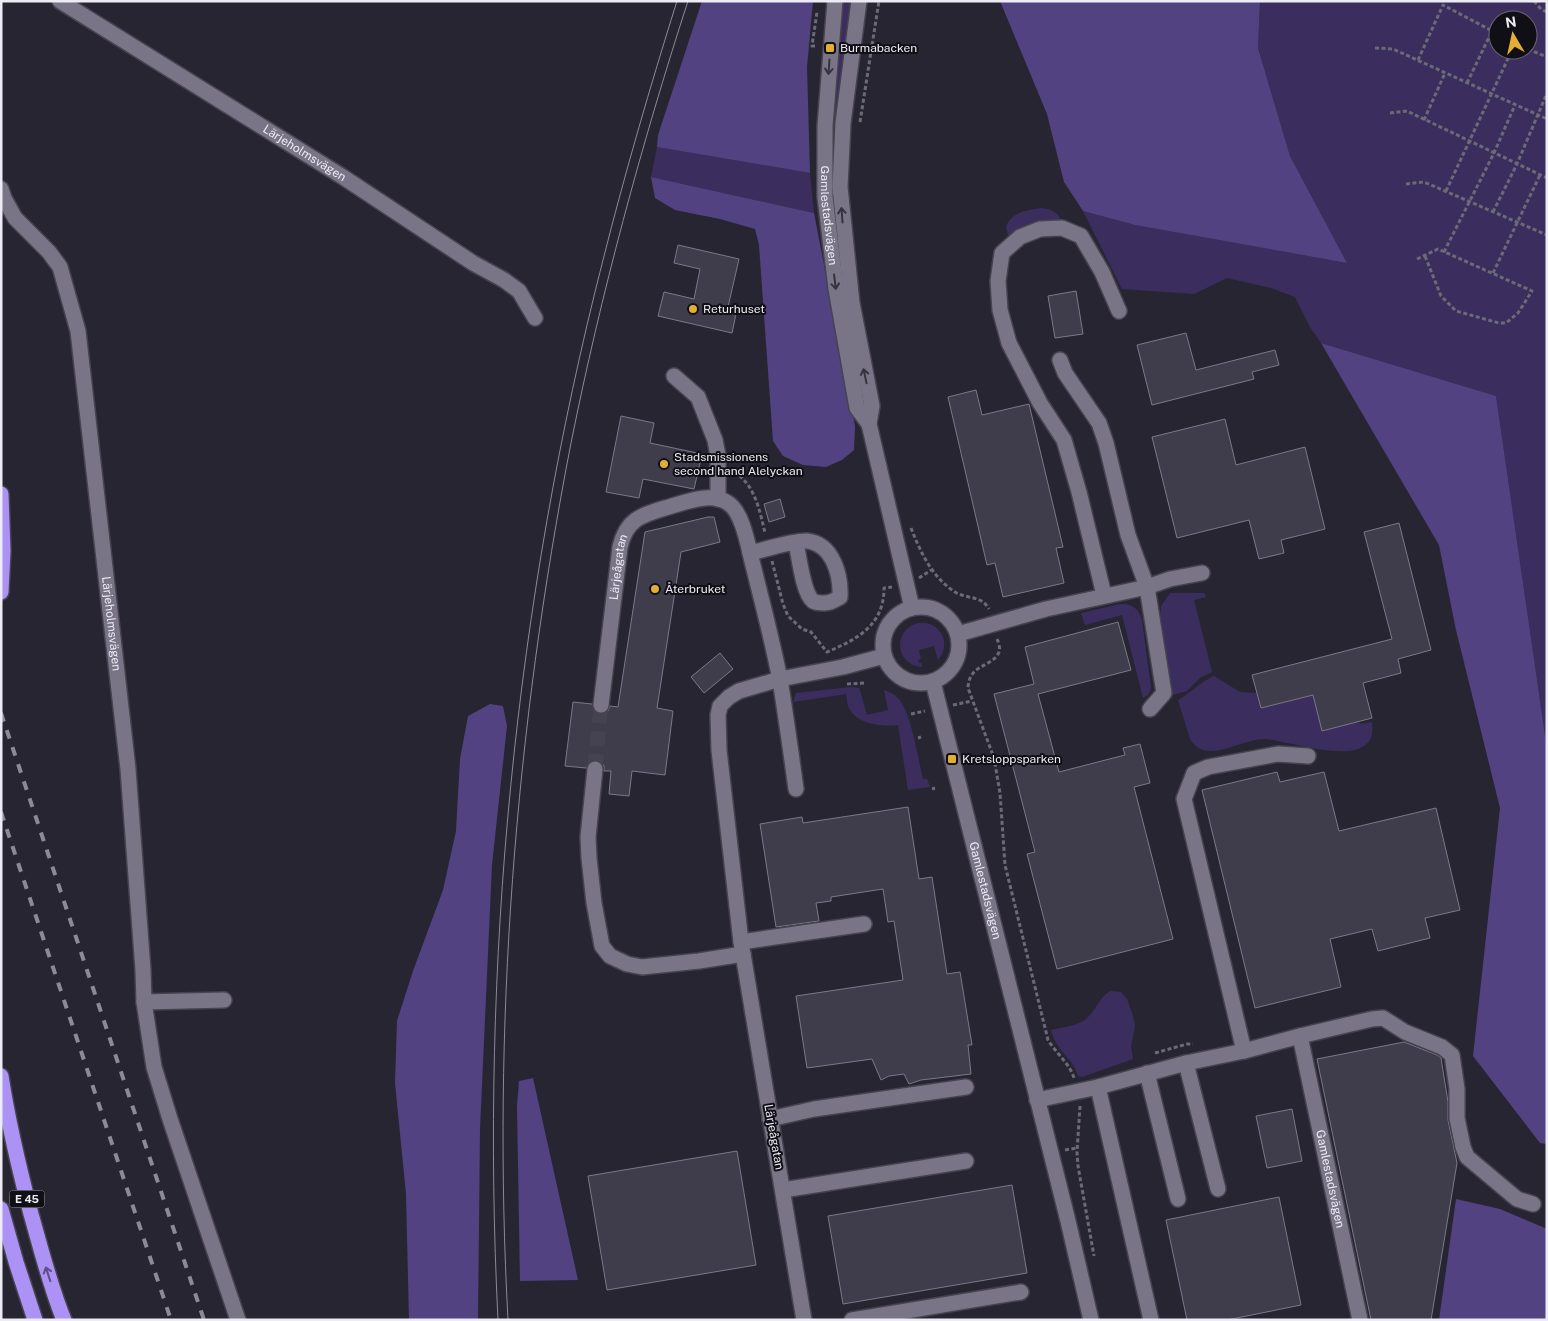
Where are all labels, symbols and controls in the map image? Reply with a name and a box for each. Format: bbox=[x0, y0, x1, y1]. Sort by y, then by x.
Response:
north arrow bbox=[1488, 10, 1538, 60]
text: N bbox=[1504, 13, 1518, 31]
place label: Burmabacken bbox=[840, 41, 917, 55]
marker: Burmabacken bbox=[824, 42, 836, 54]
one-way arrow bbox=[824, 59, 834, 75]
street label: Lärjeholmsvägen bbox=[260, 122, 349, 184]
street label: Gamlestadsvägen bbox=[818, 166, 840, 266]
one-way arrow bbox=[838, 207, 847, 223]
one-way arrow bbox=[830, 273, 840, 289]
place label: Returhuset bbox=[703, 302, 765, 316]
marker: Returhuset bbox=[687, 303, 699, 315]
one-way arrow bbox=[860, 368, 869, 384]
place label: Stadsmissionens second hand Alelyckan bbox=[674, 450, 803, 478]
marker: Stadsmissionens second hand Alelyckan bbox=[658, 458, 670, 470]
street label: Lärjeågatan bbox=[607, 532, 631, 601]
street label: Lärjeholmsvägen bbox=[99, 575, 124, 672]
place label: Återbruket bbox=[665, 582, 726, 596]
marker: Återbruket bbox=[649, 583, 661, 595]
place label: Kretsloppsparken bbox=[962, 752, 1061, 766]
marker: Kretsloppsparken bbox=[946, 753, 958, 765]
street label: Gamlestadsvägen bbox=[966, 840, 1004, 941]
street label: Lärjeågatan bbox=[761, 1103, 787, 1171]
street label: Gamlestadsvägen bbox=[1313, 1129, 1347, 1229]
road number: E 45 bbox=[10, 1190, 44, 1208]
one-way arrow bbox=[43, 1266, 53, 1282]

